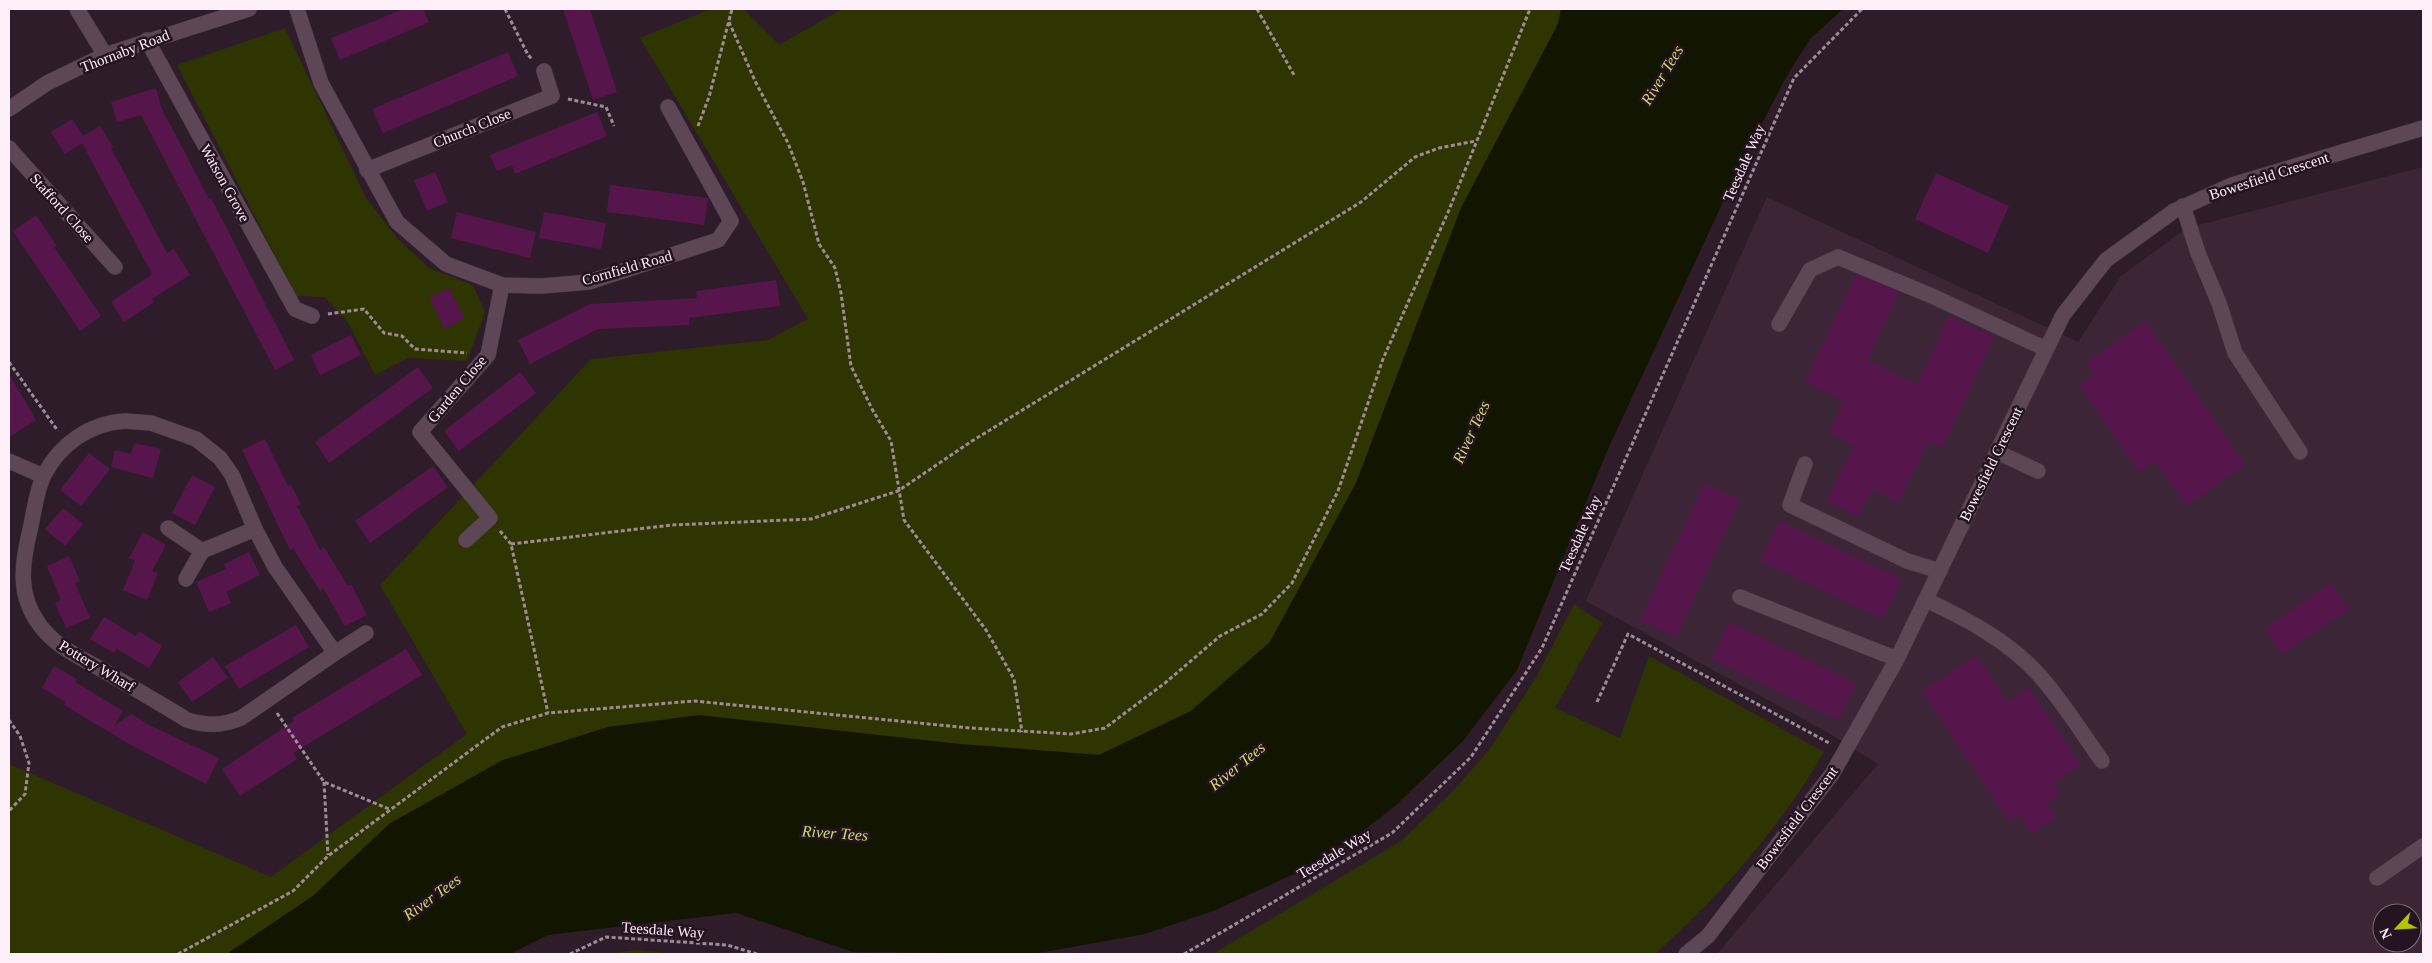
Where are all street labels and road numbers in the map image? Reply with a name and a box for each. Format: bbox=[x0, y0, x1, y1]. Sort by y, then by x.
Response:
street label: Thornaby Road bbox=[78, 27, 172, 75]
street label: Church Close bbox=[431, 105, 513, 151]
street label: Teesdale Way bbox=[1720, 121, 1768, 204]
street label: Watson Grove bbox=[197, 142, 253, 225]
street label: Bowesfield Crescent bbox=[2207, 149, 2331, 203]
street label: Stafford Close bbox=[27, 170, 97, 246]
street label: Cornfield Road bbox=[580, 247, 674, 288]
street label: Garden Close bbox=[424, 352, 490, 426]
street label: Bowesfield Crescent bbox=[1957, 404, 2026, 523]
street label: Teesdale Way bbox=[1556, 492, 1604, 575]
street label: Pottery Wharf bbox=[56, 637, 138, 695]
street label: Bowesfield Crescent bbox=[1753, 763, 1841, 873]
street label: Teesdale Way bbox=[1294, 826, 1374, 882]
street label: Teesdale Way bbox=[621, 919, 705, 941]

